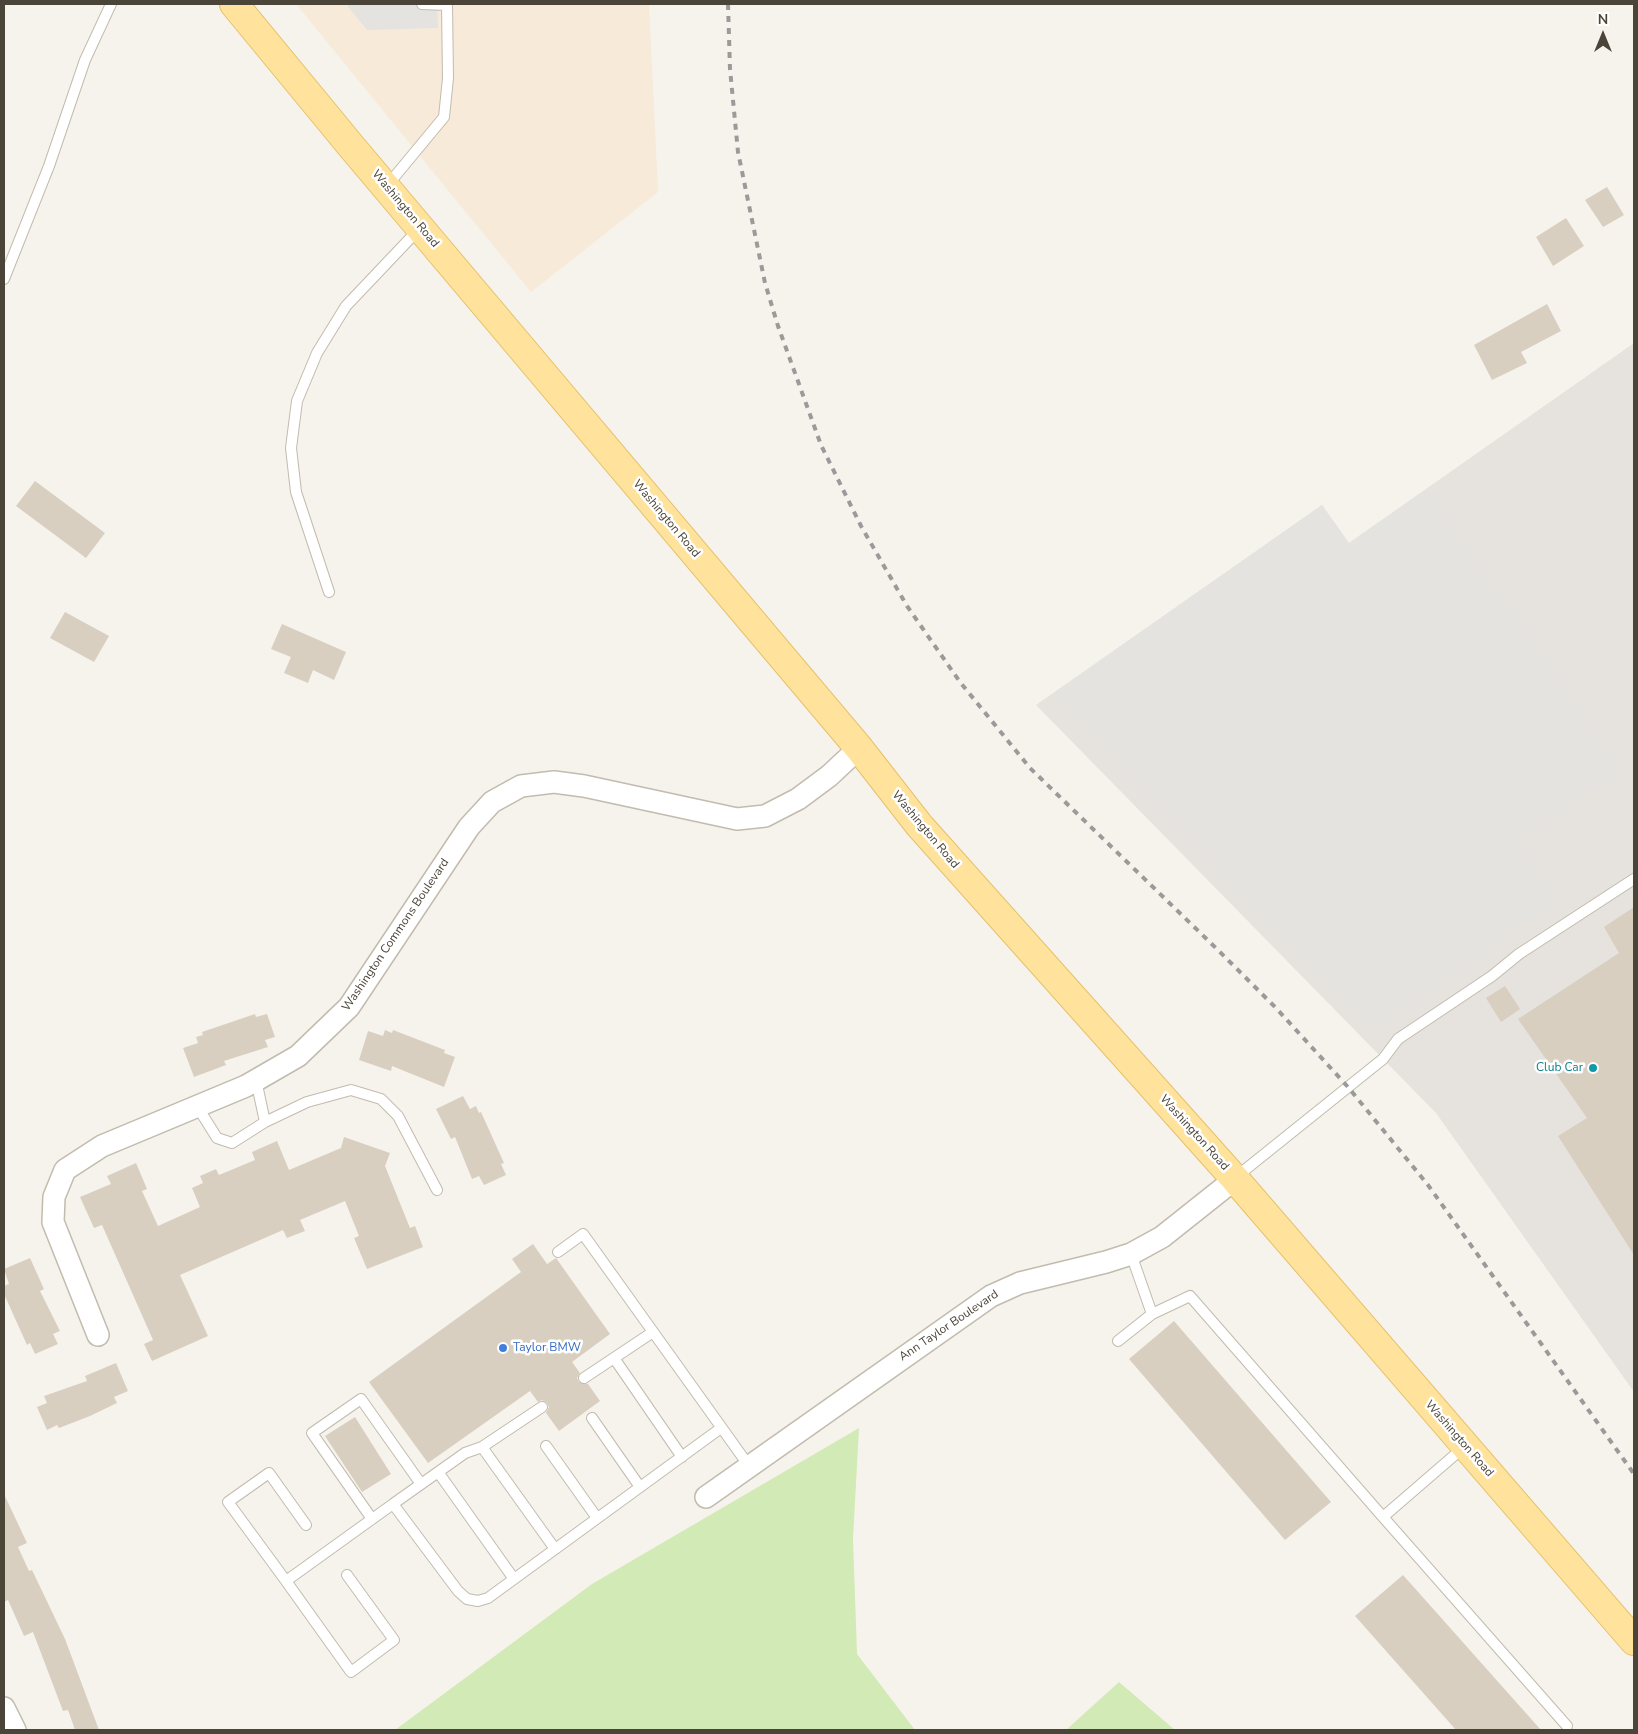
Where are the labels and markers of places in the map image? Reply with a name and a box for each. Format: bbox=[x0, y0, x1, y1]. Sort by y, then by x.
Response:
place label: Club Car bbox=[1536, 1061, 1583, 1075]
marker: Club Car bbox=[1587, 1062, 1599, 1074]
place label: Taylor BMW bbox=[513, 1341, 581, 1355]
marker: Taylor BMW bbox=[497, 1342, 509, 1354]

